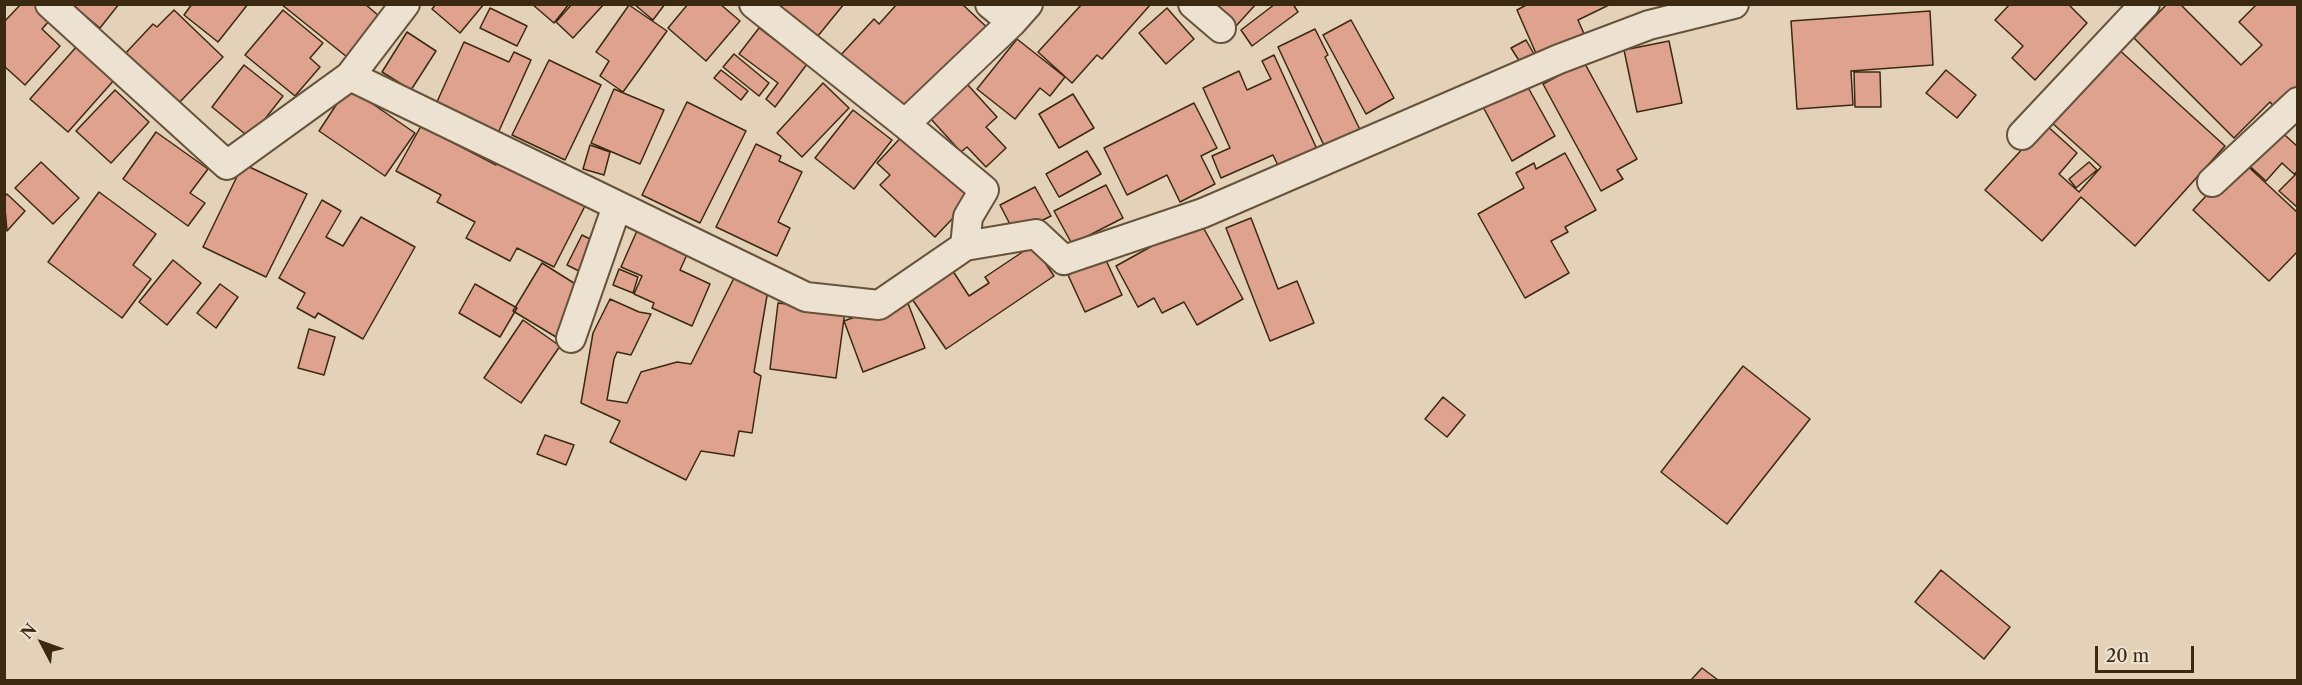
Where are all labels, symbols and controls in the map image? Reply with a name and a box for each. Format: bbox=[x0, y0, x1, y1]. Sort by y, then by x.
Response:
north arrow bbox=[12, 613, 72, 673]
text: N bbox=[16, 619, 41, 643]
scale bar bbox=[2098, 634, 2197, 672]
text: 20 m bbox=[2106, 645, 2149, 667]

